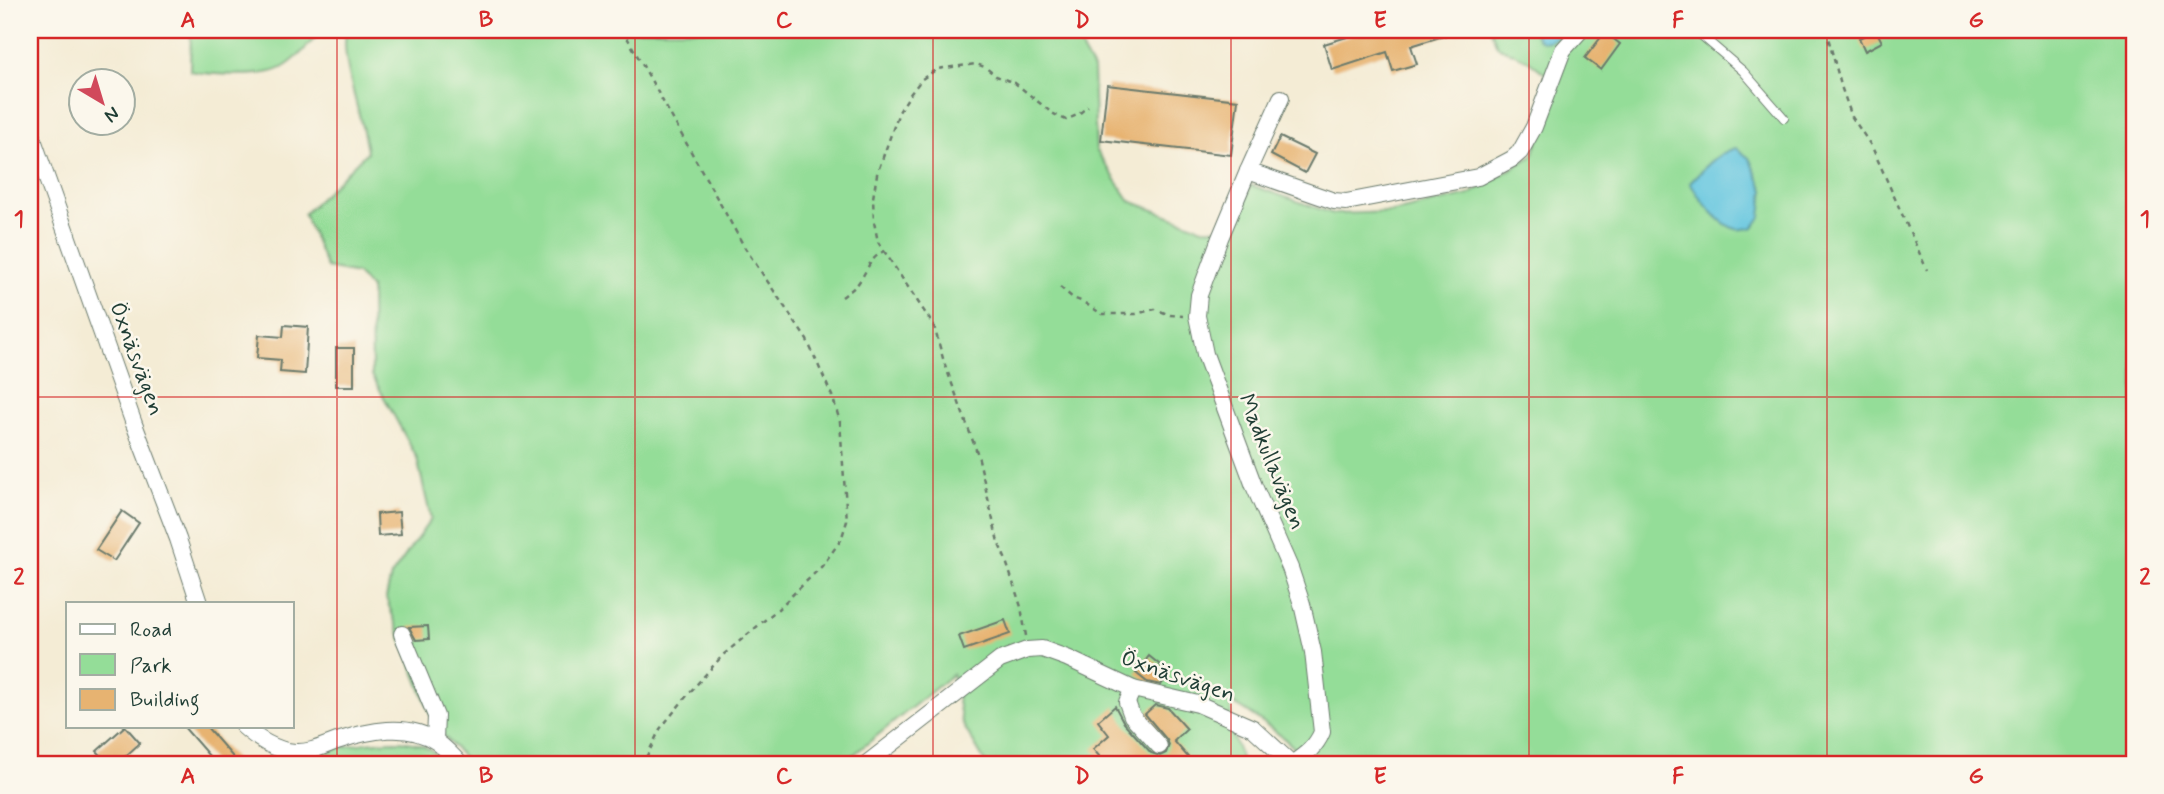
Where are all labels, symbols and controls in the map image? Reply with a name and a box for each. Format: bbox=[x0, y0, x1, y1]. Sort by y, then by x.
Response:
text: A bbox=[180, 6, 196, 36]
text: B bbox=[479, 6, 494, 36]
text: C bbox=[776, 6, 793, 36]
text: D bbox=[1074, 6, 1090, 36]
text: E bbox=[1373, 6, 1387, 36]
text: F bbox=[1672, 6, 1684, 36]
text: G bbox=[1968, 6, 1984, 36]
north arrow bbox=[66, 66, 136, 136]
text: N bbox=[99, 100, 124, 128]
text: 1 bbox=[14, 205, 24, 235]
text: 1 bbox=[2140, 205, 2150, 235]
street label: Öxnäsvägen bbox=[102, 298, 170, 420]
street label: Madkullavägen bbox=[1230, 390, 1312, 534]
text: 2 bbox=[13, 563, 25, 593]
text: 2 bbox=[2139, 563, 2151, 593]
legend bbox=[66, 602, 294, 728]
text: Road bbox=[130, 616, 172, 644]
street label: Öxnäsvägen bbox=[1117, 643, 1239, 711]
text: Park bbox=[130, 652, 172, 680]
text: Building bbox=[130, 686, 200, 716]
text: A bbox=[180, 762, 196, 792]
text: B bbox=[479, 762, 494, 792]
text: C bbox=[776, 762, 793, 792]
text: D bbox=[1074, 762, 1090, 792]
text: E bbox=[1373, 762, 1387, 792]
text: F bbox=[1672, 762, 1684, 792]
text: G bbox=[1968, 762, 1984, 792]

